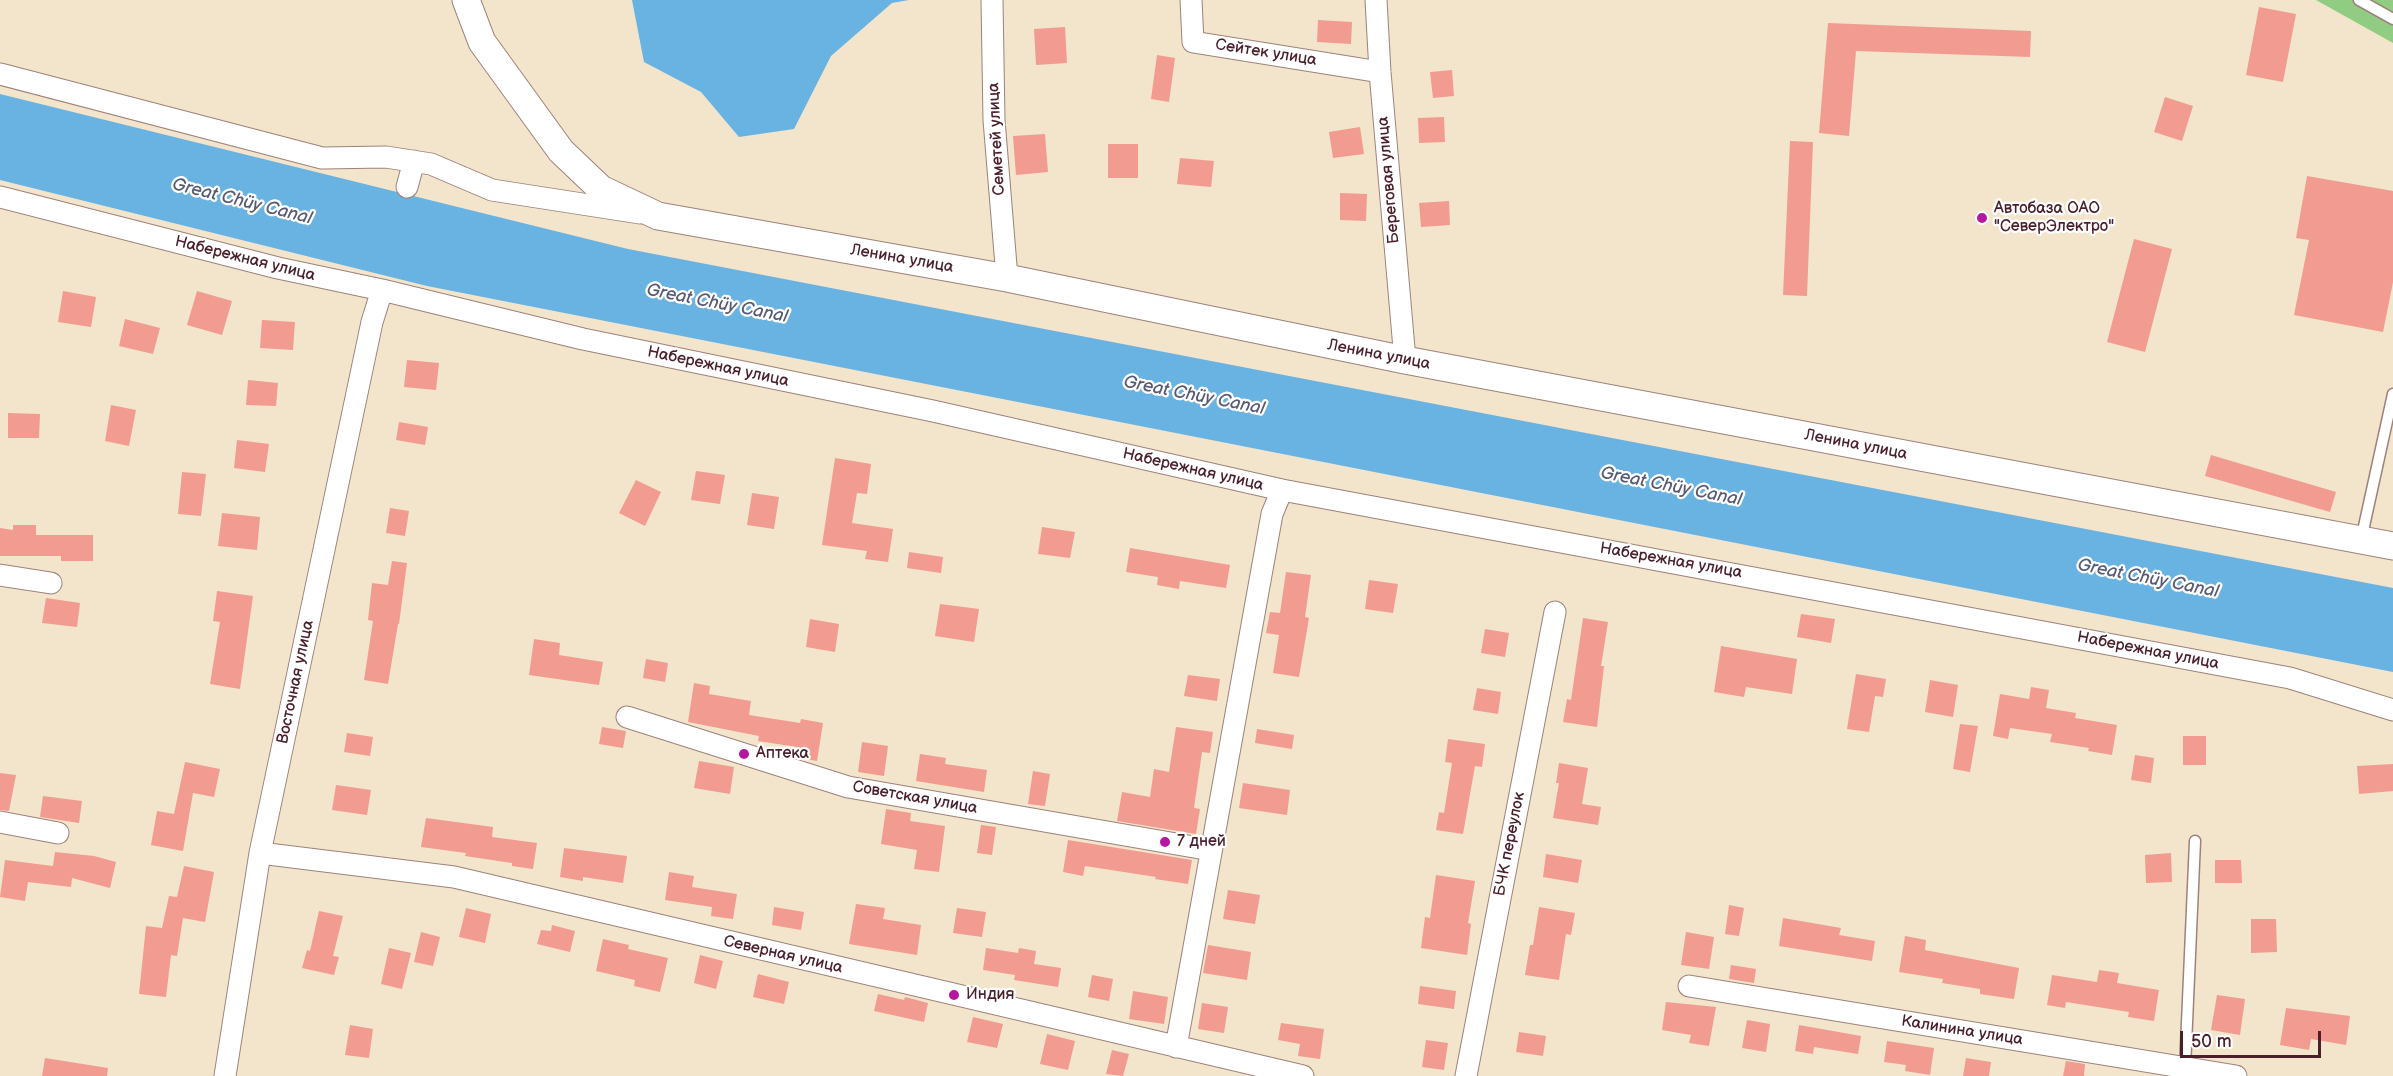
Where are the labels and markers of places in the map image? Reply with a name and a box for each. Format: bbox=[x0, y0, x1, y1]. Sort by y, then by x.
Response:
place label: Автобаза ОАО "СеверЭлектро" bbox=[1994, 199, 2114, 237]
marker: Автобаза ОАО "СеверЭлектро" bbox=[1975, 211, 1989, 225]
place label: Аптека bbox=[756, 744, 809, 764]
marker: Аптека bbox=[737, 747, 751, 761]
place label: 7 дней bbox=[1177, 832, 1226, 852]
marker: 7 дней bbox=[1158, 835, 1172, 849]
place label: Индия bbox=[966, 985, 1014, 1005]
marker: Индия bbox=[947, 988, 961, 1002]

